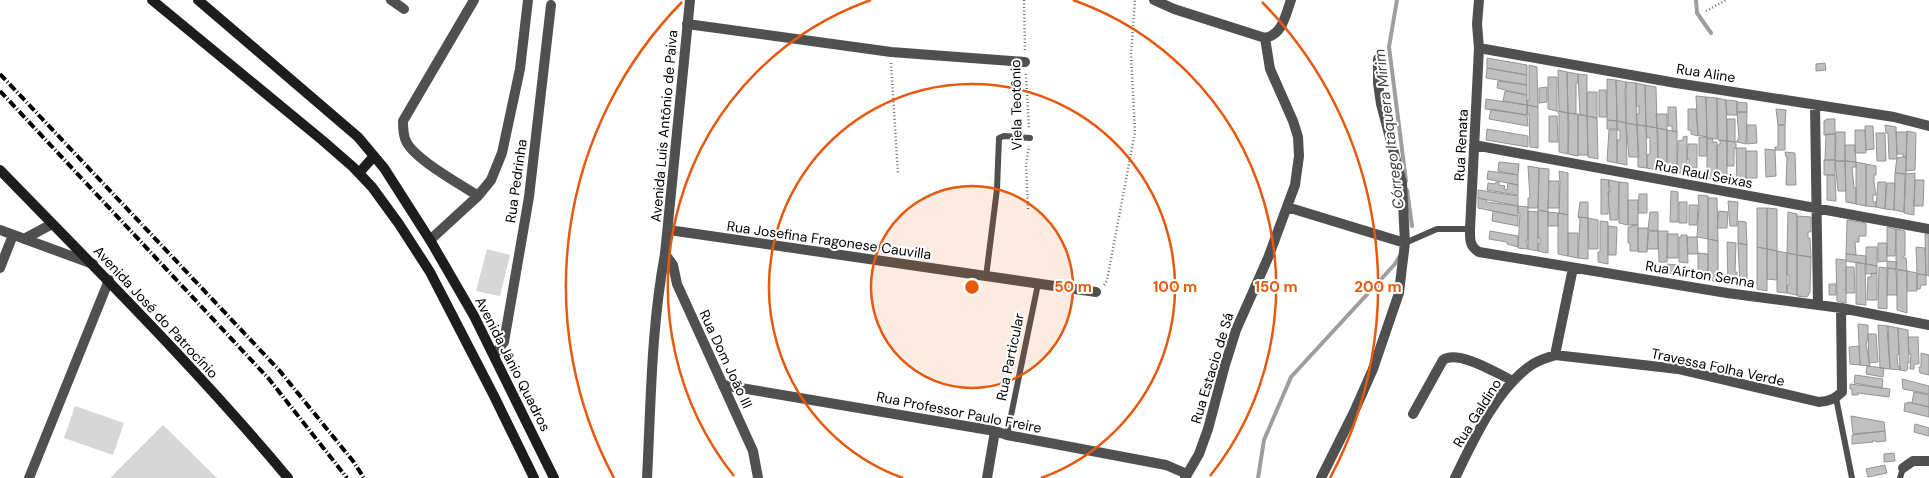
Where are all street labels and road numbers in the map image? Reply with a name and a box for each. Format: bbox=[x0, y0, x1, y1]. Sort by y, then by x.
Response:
street label: Avenida Luis Antônio de Paiva bbox=[647, 29, 681, 223]
street label: Viela Teotônio bbox=[1006, 59, 1026, 151]
street label: Rua Aline bbox=[1675, 59, 1737, 87]
street label: Rua Renata bbox=[1450, 109, 1472, 181]
street label: Rua Pedrinha bbox=[501, 138, 531, 224]
street label: Rua Raul Seixas bbox=[1654, 156, 1754, 192]
street label: Rua Josefina Fragonese Cauvilla bbox=[726, 217, 932, 263]
street label: Avenida José do Patrocínio bbox=[90, 242, 222, 382]
street label: Rua Aírton Senna bbox=[1644, 256, 1756, 292]
street label: Avenida Jânio Quadros bbox=[471, 294, 555, 434]
street label: Rua Dom João III bbox=[695, 307, 757, 411]
street label: Rua Estacio de Sá bbox=[1187, 310, 1237, 426]
street label: Rua Particular bbox=[992, 312, 1028, 402]
street label: Travessa Folha Verde bbox=[1650, 344, 1786, 390]
street label: Rua Galdino bbox=[1449, 375, 1505, 451]
street label: Rua Professor Paulo Freire bbox=[875, 387, 1043, 437]

